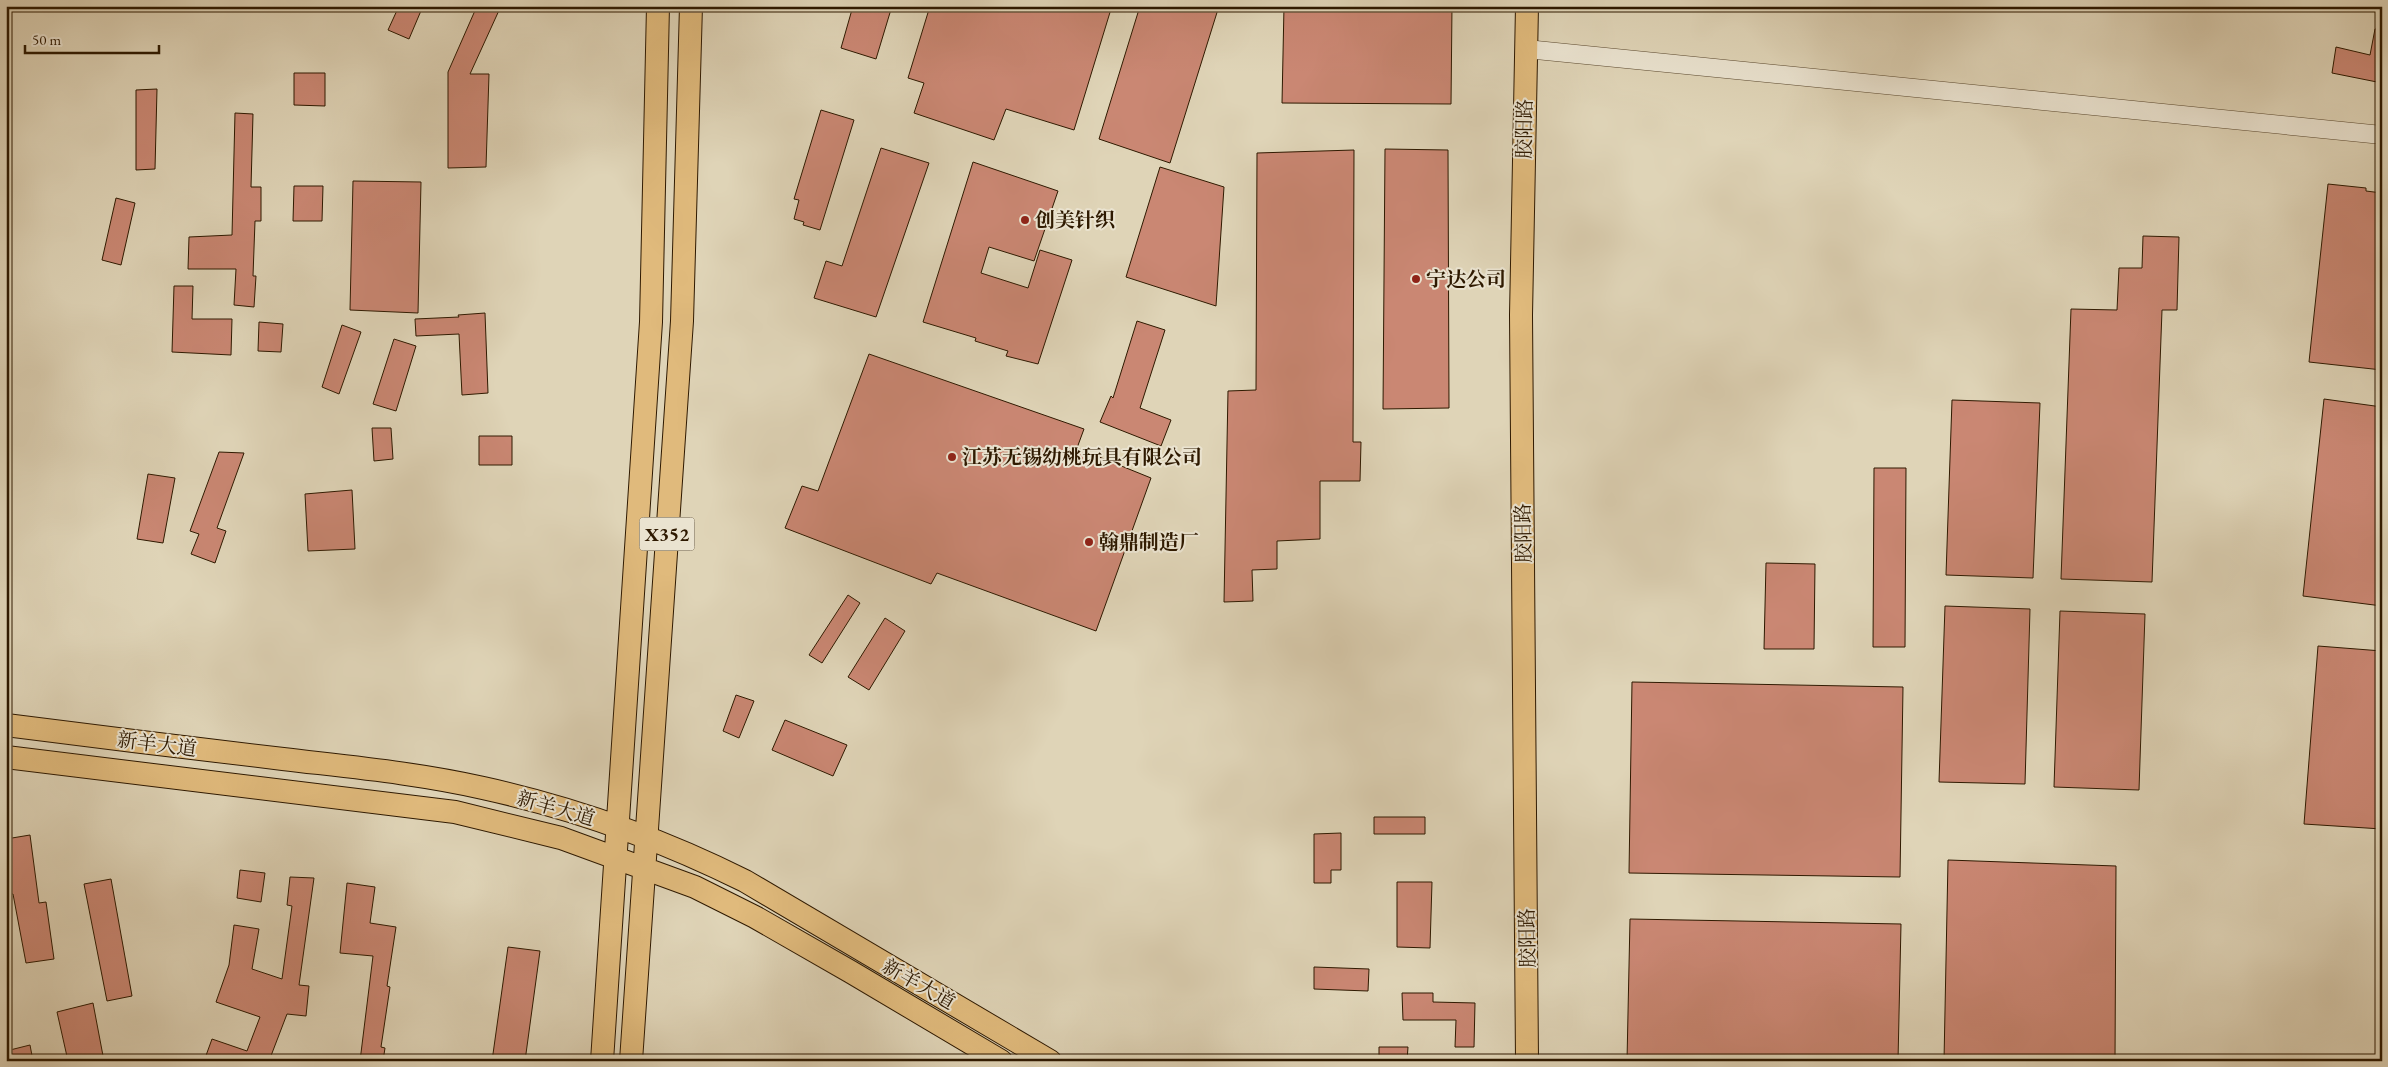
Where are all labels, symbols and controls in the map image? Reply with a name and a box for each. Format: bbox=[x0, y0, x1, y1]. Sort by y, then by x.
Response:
scale bar bbox=[25, 22, 159, 54]
text: 50 m bbox=[32, 30, 61, 49]
street label: 胶阳路 bbox=[1510, 99, 1538, 159]
place label: 创美针织 bbox=[1035, 207, 1115, 233]
marker: 创美针织 bbox=[1019, 214, 1031, 226]
place label: 宁达公司 bbox=[1426, 266, 1506, 292]
marker: 宁达公司 bbox=[1410, 273, 1422, 285]
place label: 江苏无锡幼桃玩具有限公司 bbox=[962, 444, 1202, 470]
marker: 江苏无锡幼桃玩具有限公司 bbox=[946, 451, 958, 463]
street label: 胶阳路 bbox=[1509, 503, 1537, 563]
road number: X352 bbox=[640, 518, 694, 550]
place label: 翰鼎制造厂 bbox=[1099, 529, 1199, 555]
marker: 翰鼎制造厂 bbox=[1083, 536, 1095, 548]
street label: 新羊大道 bbox=[116, 726, 198, 762]
street label: 新羊大道 bbox=[514, 784, 598, 832]
street label: 胶阳路 bbox=[1513, 908, 1541, 968]
street label: 新羊大道 bbox=[878, 953, 960, 1015]

